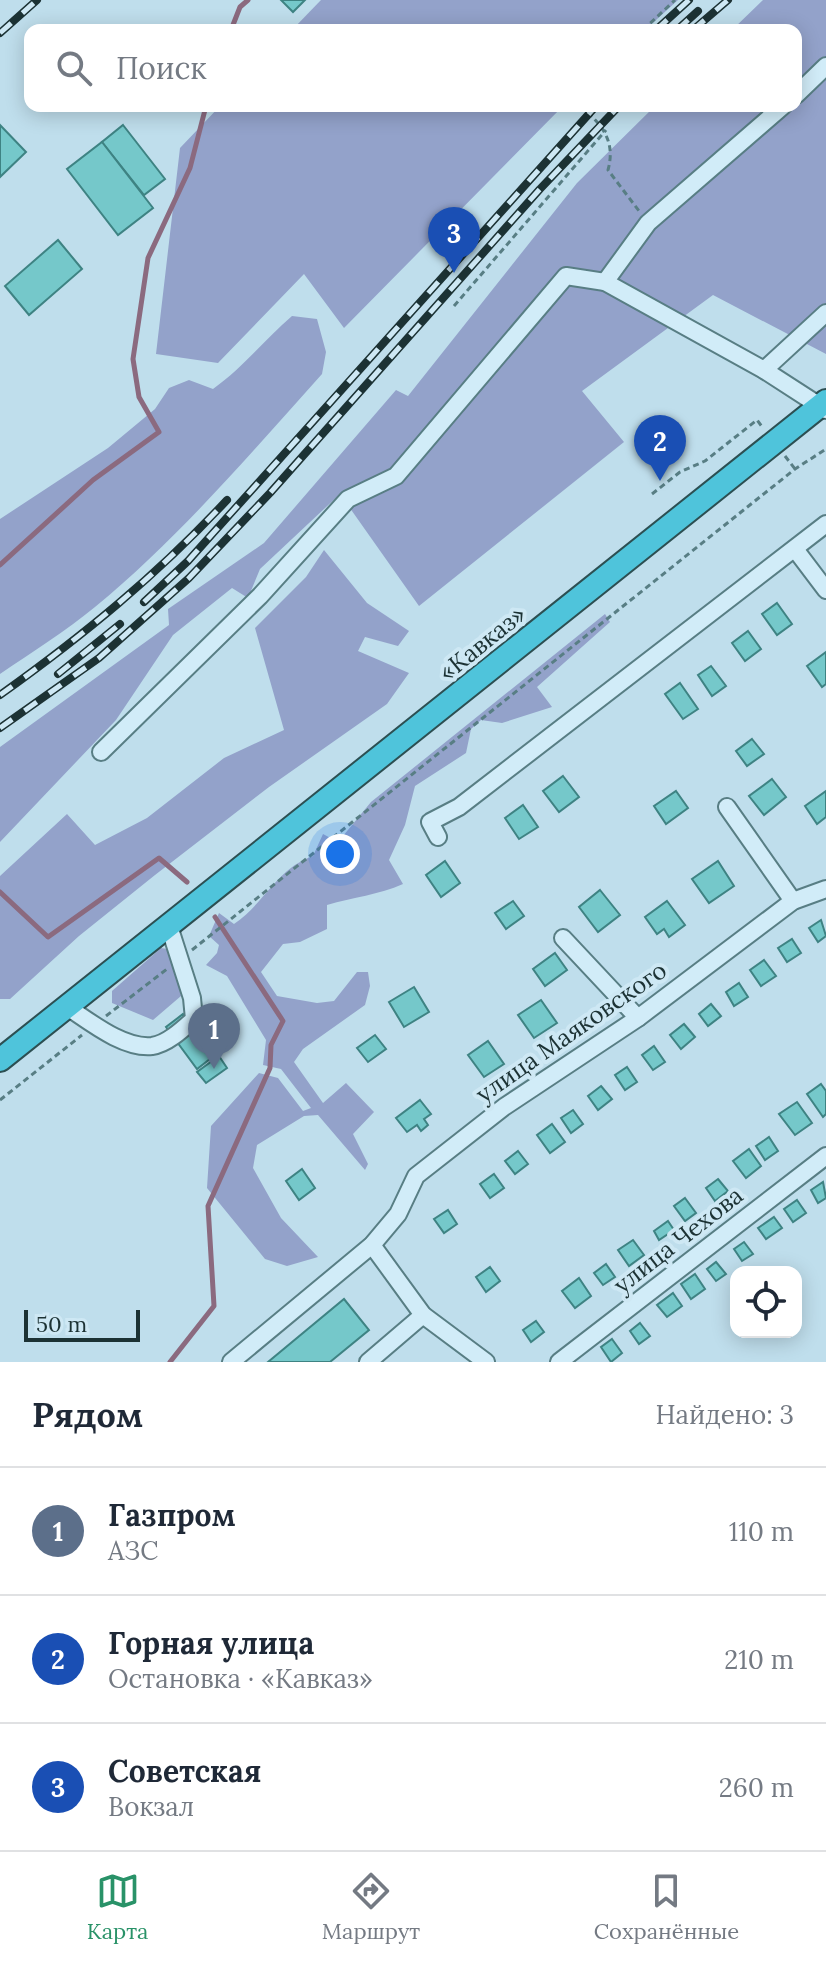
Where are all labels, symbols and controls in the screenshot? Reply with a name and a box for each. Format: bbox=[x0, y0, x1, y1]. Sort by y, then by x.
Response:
search box bbox=[24, 24, 802, 112]
icon: search bbox=[52, 46, 96, 90]
text: Поиск bbox=[116, 49, 207, 87]
pin: 3 bbox=[428, 207, 480, 273]
pin: 2 bbox=[634, 415, 686, 481]
street label: «Кавказ» bbox=[432, 599, 532, 687]
your location bbox=[320, 834, 360, 874]
street label: улица Маяковского bbox=[469, 954, 673, 1110]
pin: 1 bbox=[188, 1003, 240, 1069]
street label: улица Чехова bbox=[607, 1180, 749, 1300]
map controls bbox=[730, 1266, 802, 1338]
button: locate bbox=[730, 1266, 802, 1338]
scale bar bbox=[24, 1306, 140, 1342]
text: 50 m bbox=[36, 1310, 87, 1338]
text: Рядом bbox=[32, 1393, 143, 1436]
text: Найдено: 3 bbox=[656, 1398, 794, 1431]
text: Газпром bbox=[108, 1496, 235, 1534]
text: 1 bbox=[53, 1515, 63, 1548]
text: 110 m bbox=[729, 1515, 794, 1548]
text: АЗС bbox=[108, 1534, 158, 1567]
text: Горная улица bbox=[108, 1624, 314, 1662]
text: 2 bbox=[51, 1643, 65, 1676]
text: 210 m bbox=[724, 1643, 794, 1676]
text: Остановка · «Кавказ» bbox=[108, 1662, 373, 1695]
text: Советская bbox=[108, 1752, 262, 1790]
text: 3 bbox=[51, 1771, 65, 1804]
text: 260 m bbox=[719, 1771, 794, 1804]
text: Вокзал bbox=[108, 1790, 194, 1823]
tab: Карта bbox=[87, 1869, 148, 1945]
tab: Маршрут bbox=[322, 1869, 420, 1945]
tab: Сохранённые bbox=[594, 1869, 739, 1945]

